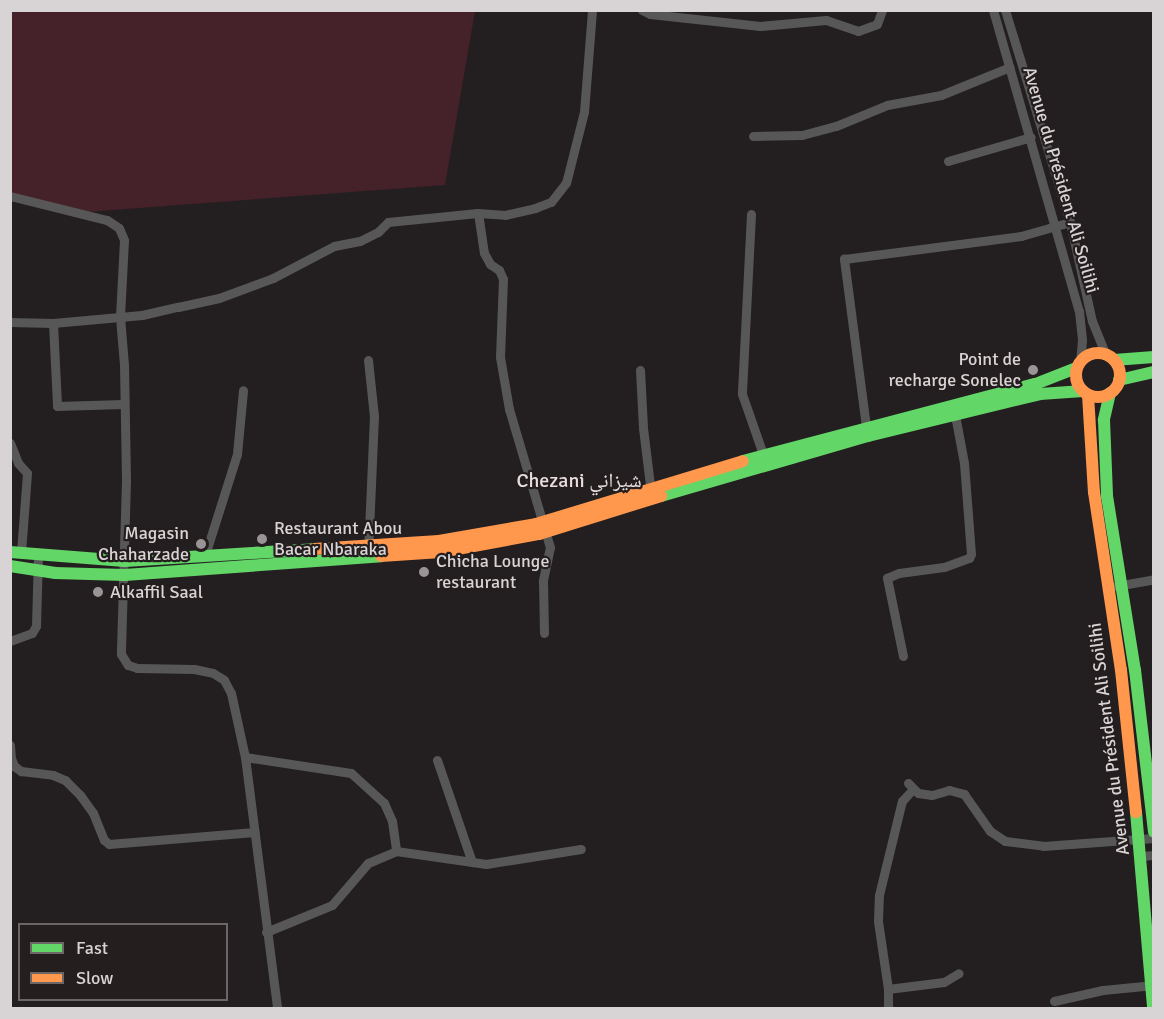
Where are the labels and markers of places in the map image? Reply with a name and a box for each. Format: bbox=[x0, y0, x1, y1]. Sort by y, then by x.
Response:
place label: Point de recharge Sonelec bbox=[889, 349, 1021, 392]
marker: Point de recharge Sonelec bbox=[1026, 363, 1040, 377]
place label: Restaurant Abou Bacar Nbaraka bbox=[274, 518, 402, 560]
place label: Magasin Chaharzade bbox=[98, 523, 189, 566]
marker: Restaurant Abou Bacar Nbaraka bbox=[255, 532, 269, 546]
marker: Magasin Chaharzade bbox=[194, 537, 208, 551]
place label: Chicha Lounge restaurant bbox=[436, 551, 549, 594]
marker: Chicha Lounge restaurant bbox=[417, 565, 431, 579]
place label: Alkaffil Saal bbox=[110, 581, 203, 603]
marker: Alkaffil Saal bbox=[91, 585, 105, 599]

